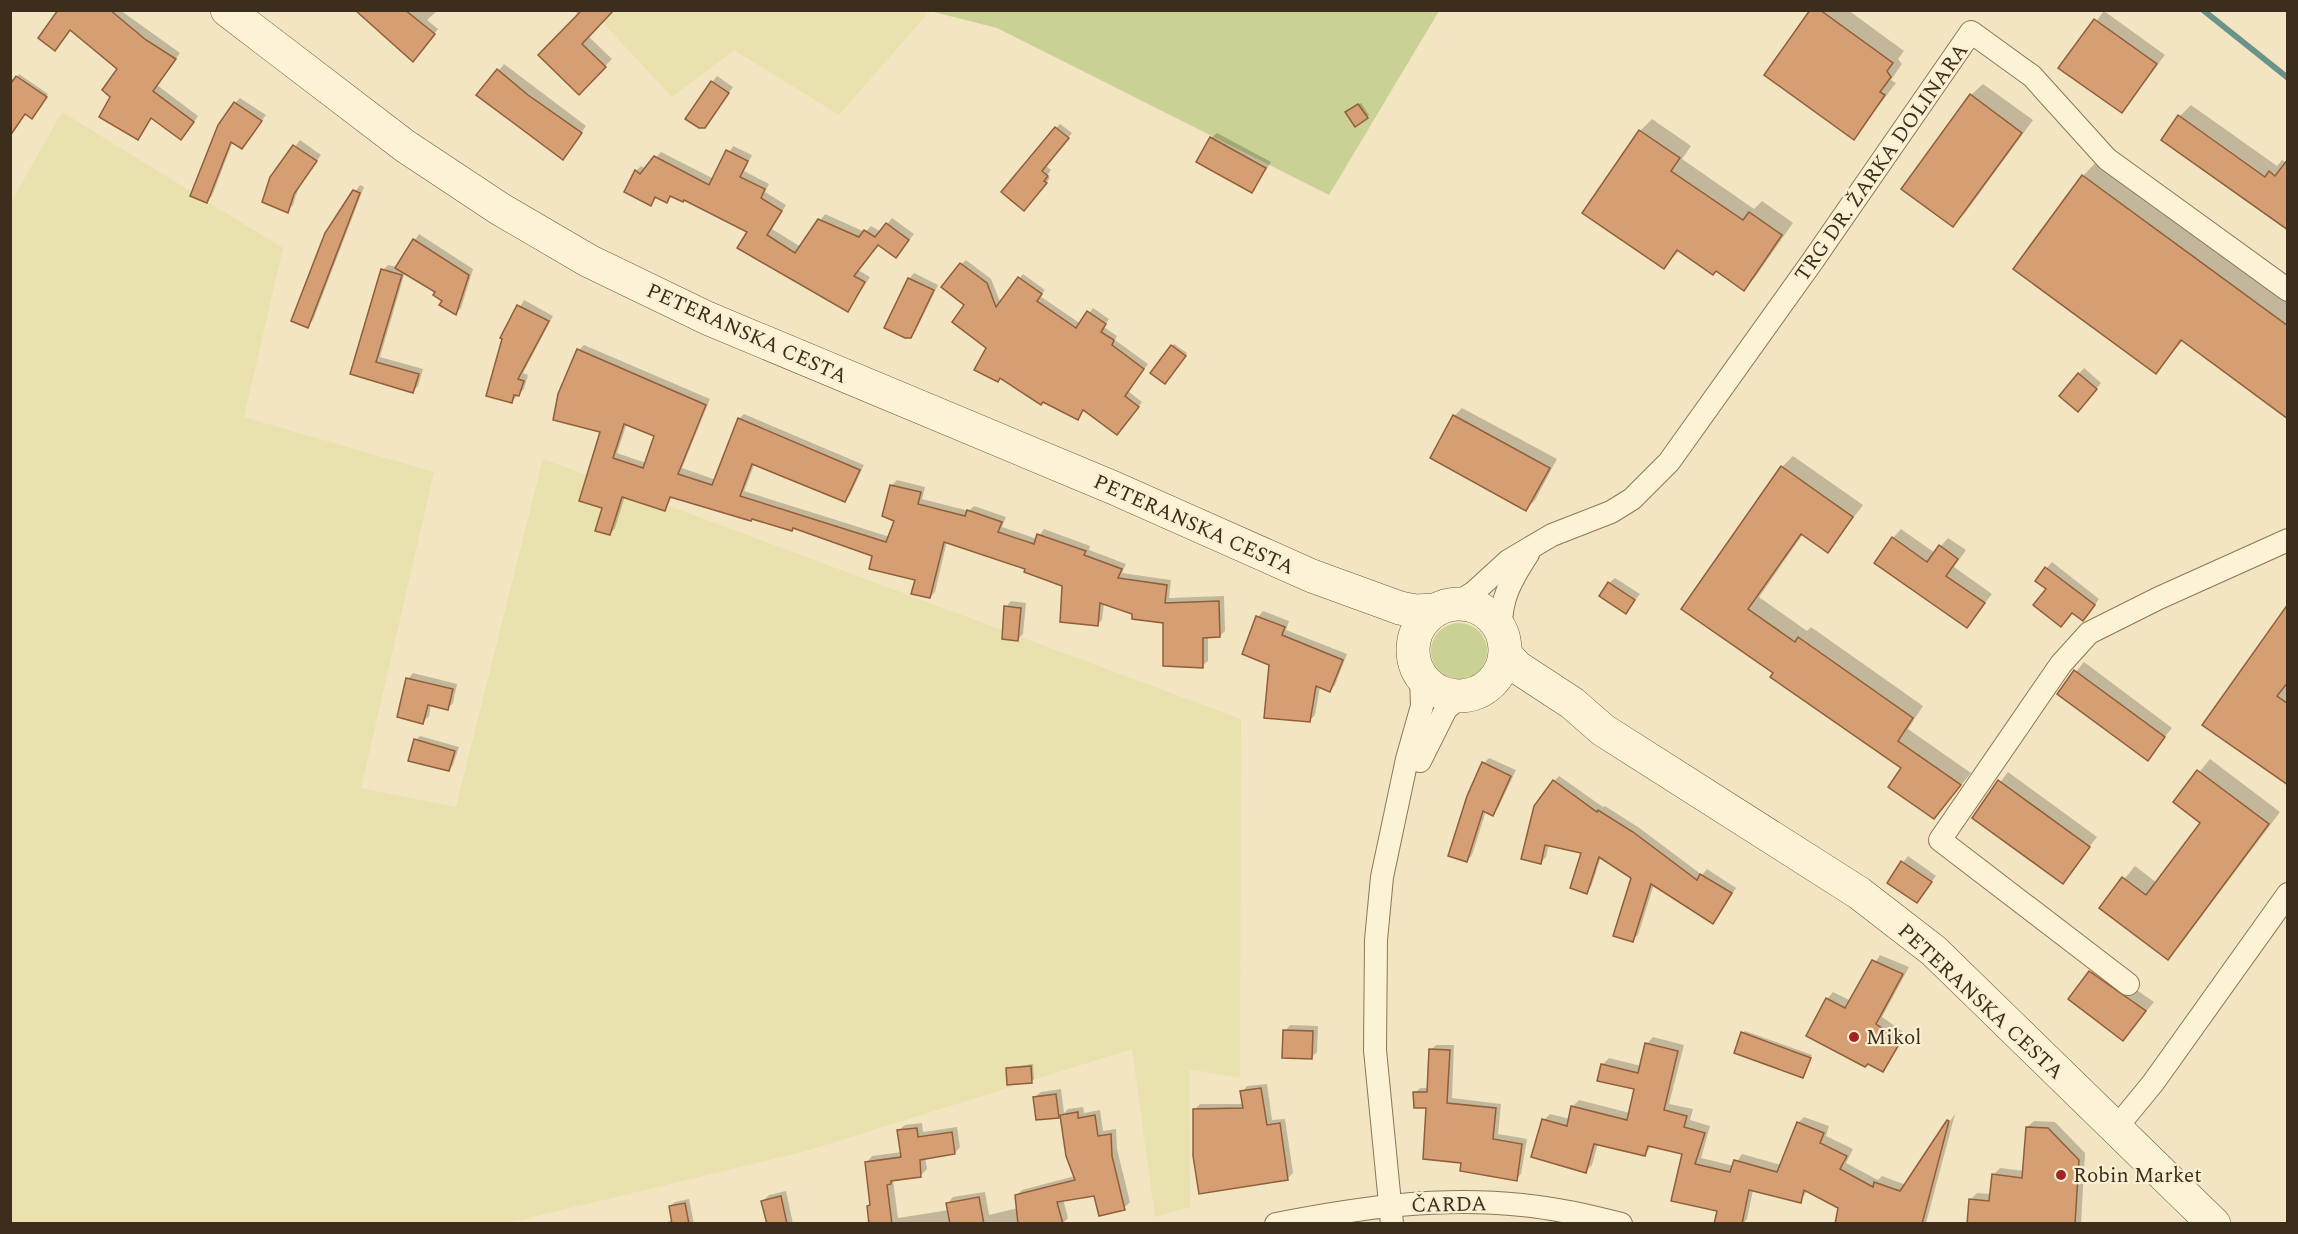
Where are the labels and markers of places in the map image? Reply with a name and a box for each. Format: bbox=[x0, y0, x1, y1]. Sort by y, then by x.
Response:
place label: Mikol bbox=[1866, 1022, 1922, 1054]
marker: Mikol bbox=[1847, 1030, 1861, 1044]
place label: Robin Market bbox=[2073, 1160, 2202, 1192]
marker: Robin Market bbox=[2054, 1168, 2068, 1182]

